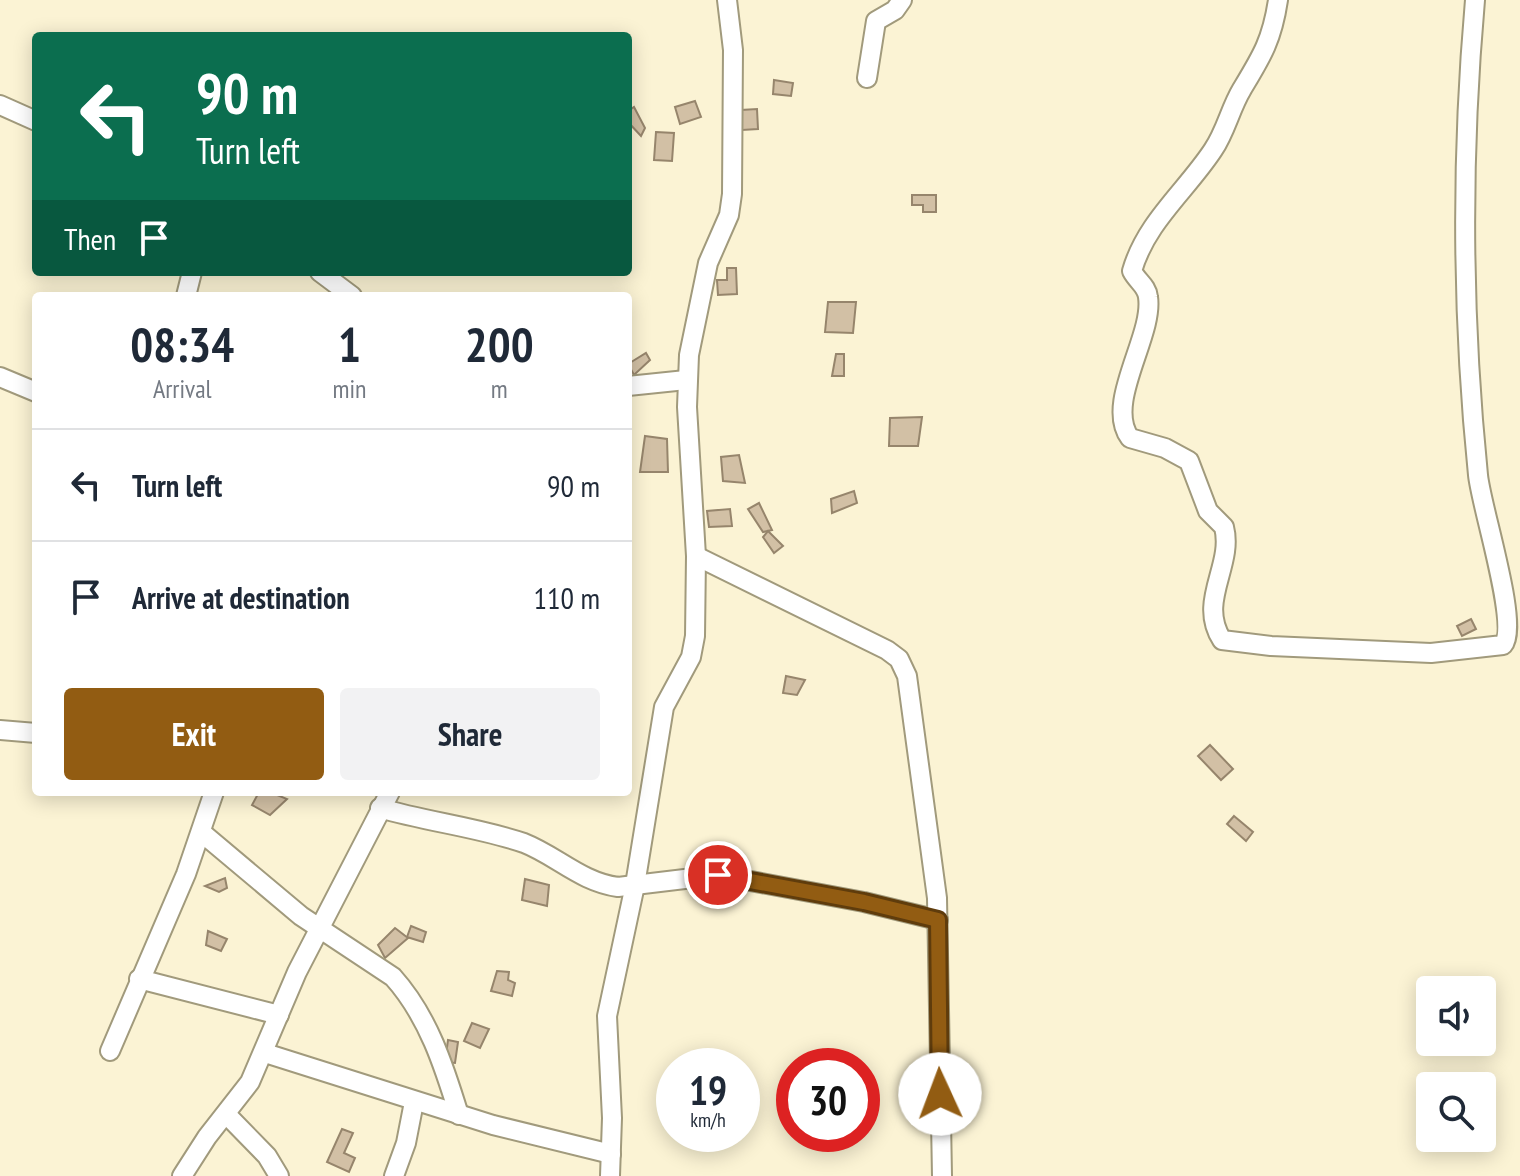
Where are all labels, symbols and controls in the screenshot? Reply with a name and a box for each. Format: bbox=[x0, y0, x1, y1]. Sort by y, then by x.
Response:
text: 90 m bbox=[196, 57, 298, 129]
icon: left bbox=[64, 64, 168, 168]
text: Turn left bbox=[196, 127, 300, 174]
icon: arrive bbox=[132, 216, 176, 260]
text: Then bbox=[64, 219, 116, 258]
text: 08:34 bbox=[130, 313, 234, 375]
text: 1 bbox=[338, 313, 361, 375]
text: 200 bbox=[465, 313, 534, 375]
text: Arrival bbox=[153, 372, 212, 405]
text: min bbox=[332, 372, 366, 405]
text: m bbox=[491, 372, 508, 405]
icon: left bbox=[64, 463, 108, 507]
text: Turn left bbox=[132, 466, 222, 505]
text: 90 m bbox=[547, 466, 600, 505]
icon: arrive bbox=[64, 575, 108, 619]
text: Arrive at destination bbox=[132, 578, 350, 617]
text: 110 m bbox=[534, 578, 600, 617]
button: Exit bbox=[64, 688, 324, 780]
button: Share bbox=[340, 688, 600, 780]
pin bbox=[684, 841, 752, 909]
icon: arrive bbox=[696, 853, 740, 897]
map controls bbox=[1416, 976, 1496, 1152]
button: sound bbox=[1416, 976, 1496, 1056]
speed limit sign: 30 bbox=[776, 1048, 880, 1152]
position arrow bbox=[898, 1052, 982, 1136]
text: 19 bbox=[689, 1064, 727, 1116]
button: search bbox=[1416, 1072, 1496, 1152]
text: km/h bbox=[690, 1107, 726, 1133]

